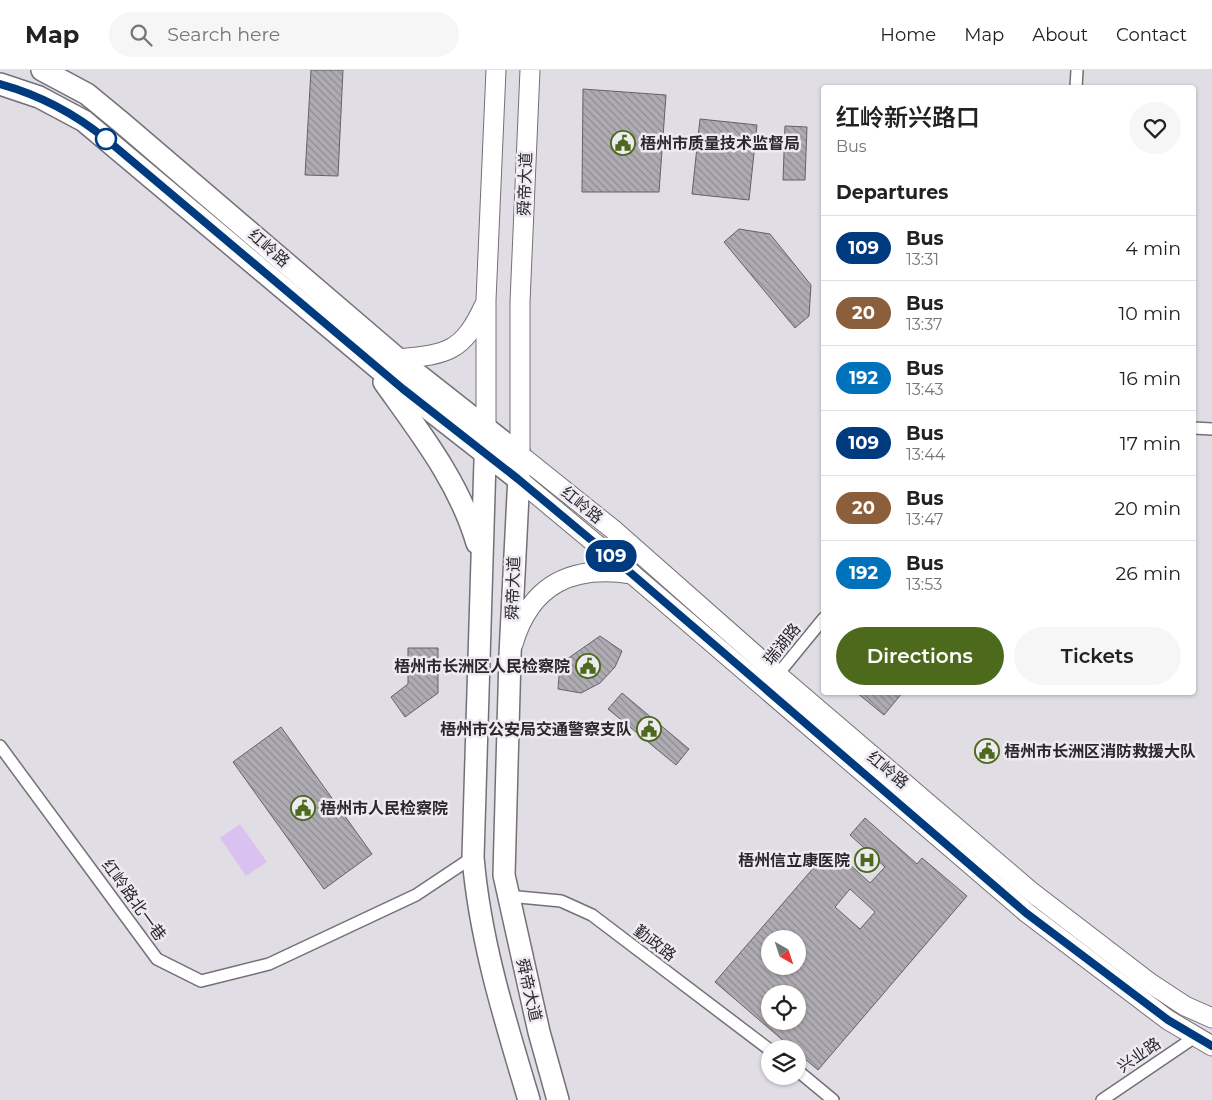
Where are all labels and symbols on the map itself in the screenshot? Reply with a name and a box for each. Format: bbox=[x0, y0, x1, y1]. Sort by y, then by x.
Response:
unlabelled marker bbox=[95, 128, 117, 150]
public building icon: 梧州市质量技术监督局 bbox=[610, 130, 636, 156]
place label: 梧州市质量技术监督局 bbox=[640, 134, 800, 153]
street label: 舜帝大道 bbox=[514, 152, 536, 216]
street label: 红岭路 bbox=[245, 225, 293, 271]
street label: 红岭路 bbox=[557, 483, 607, 527]
line badge: 109 bbox=[582, 540, 640, 572]
street label: 舜帝大道 bbox=[502, 556, 524, 620]
street label: 瑞湖路 bbox=[760, 619, 804, 669]
public building icon: 梧州市长洲区人民检察院 bbox=[575, 653, 601, 679]
place label: 梧州市长洲区人民检察院 bbox=[394, 657, 570, 676]
public building icon: 梧州市公安局交通警察支队 bbox=[636, 716, 662, 742]
place label: 梧州市公安局交通警察支队 bbox=[440, 720, 632, 739]
public building icon: 梧州市长洲区消防救援大队 bbox=[974, 738, 1000, 764]
place label: 梧州市长洲区消防救援大队 bbox=[1004, 742, 1196, 761]
street label: 红岭路 bbox=[864, 747, 912, 793]
public building icon: 梧州市人民检察院 bbox=[290, 795, 316, 821]
place label: 梧州市人民检察院 bbox=[320, 799, 448, 818]
hospital icon: 梧州信立康医院 bbox=[854, 847, 880, 873]
place label: 梧州信立康医院 bbox=[738, 851, 850, 870]
street label: 红岭路北一巷 bbox=[98, 856, 170, 944]
street label: 勤政路 bbox=[630, 921, 680, 965]
north arrow bbox=[761, 930, 806, 975]
street label: 舜帝大道 bbox=[513, 957, 545, 1023]
street label: 兴业路 bbox=[1114, 1034, 1164, 1076]

